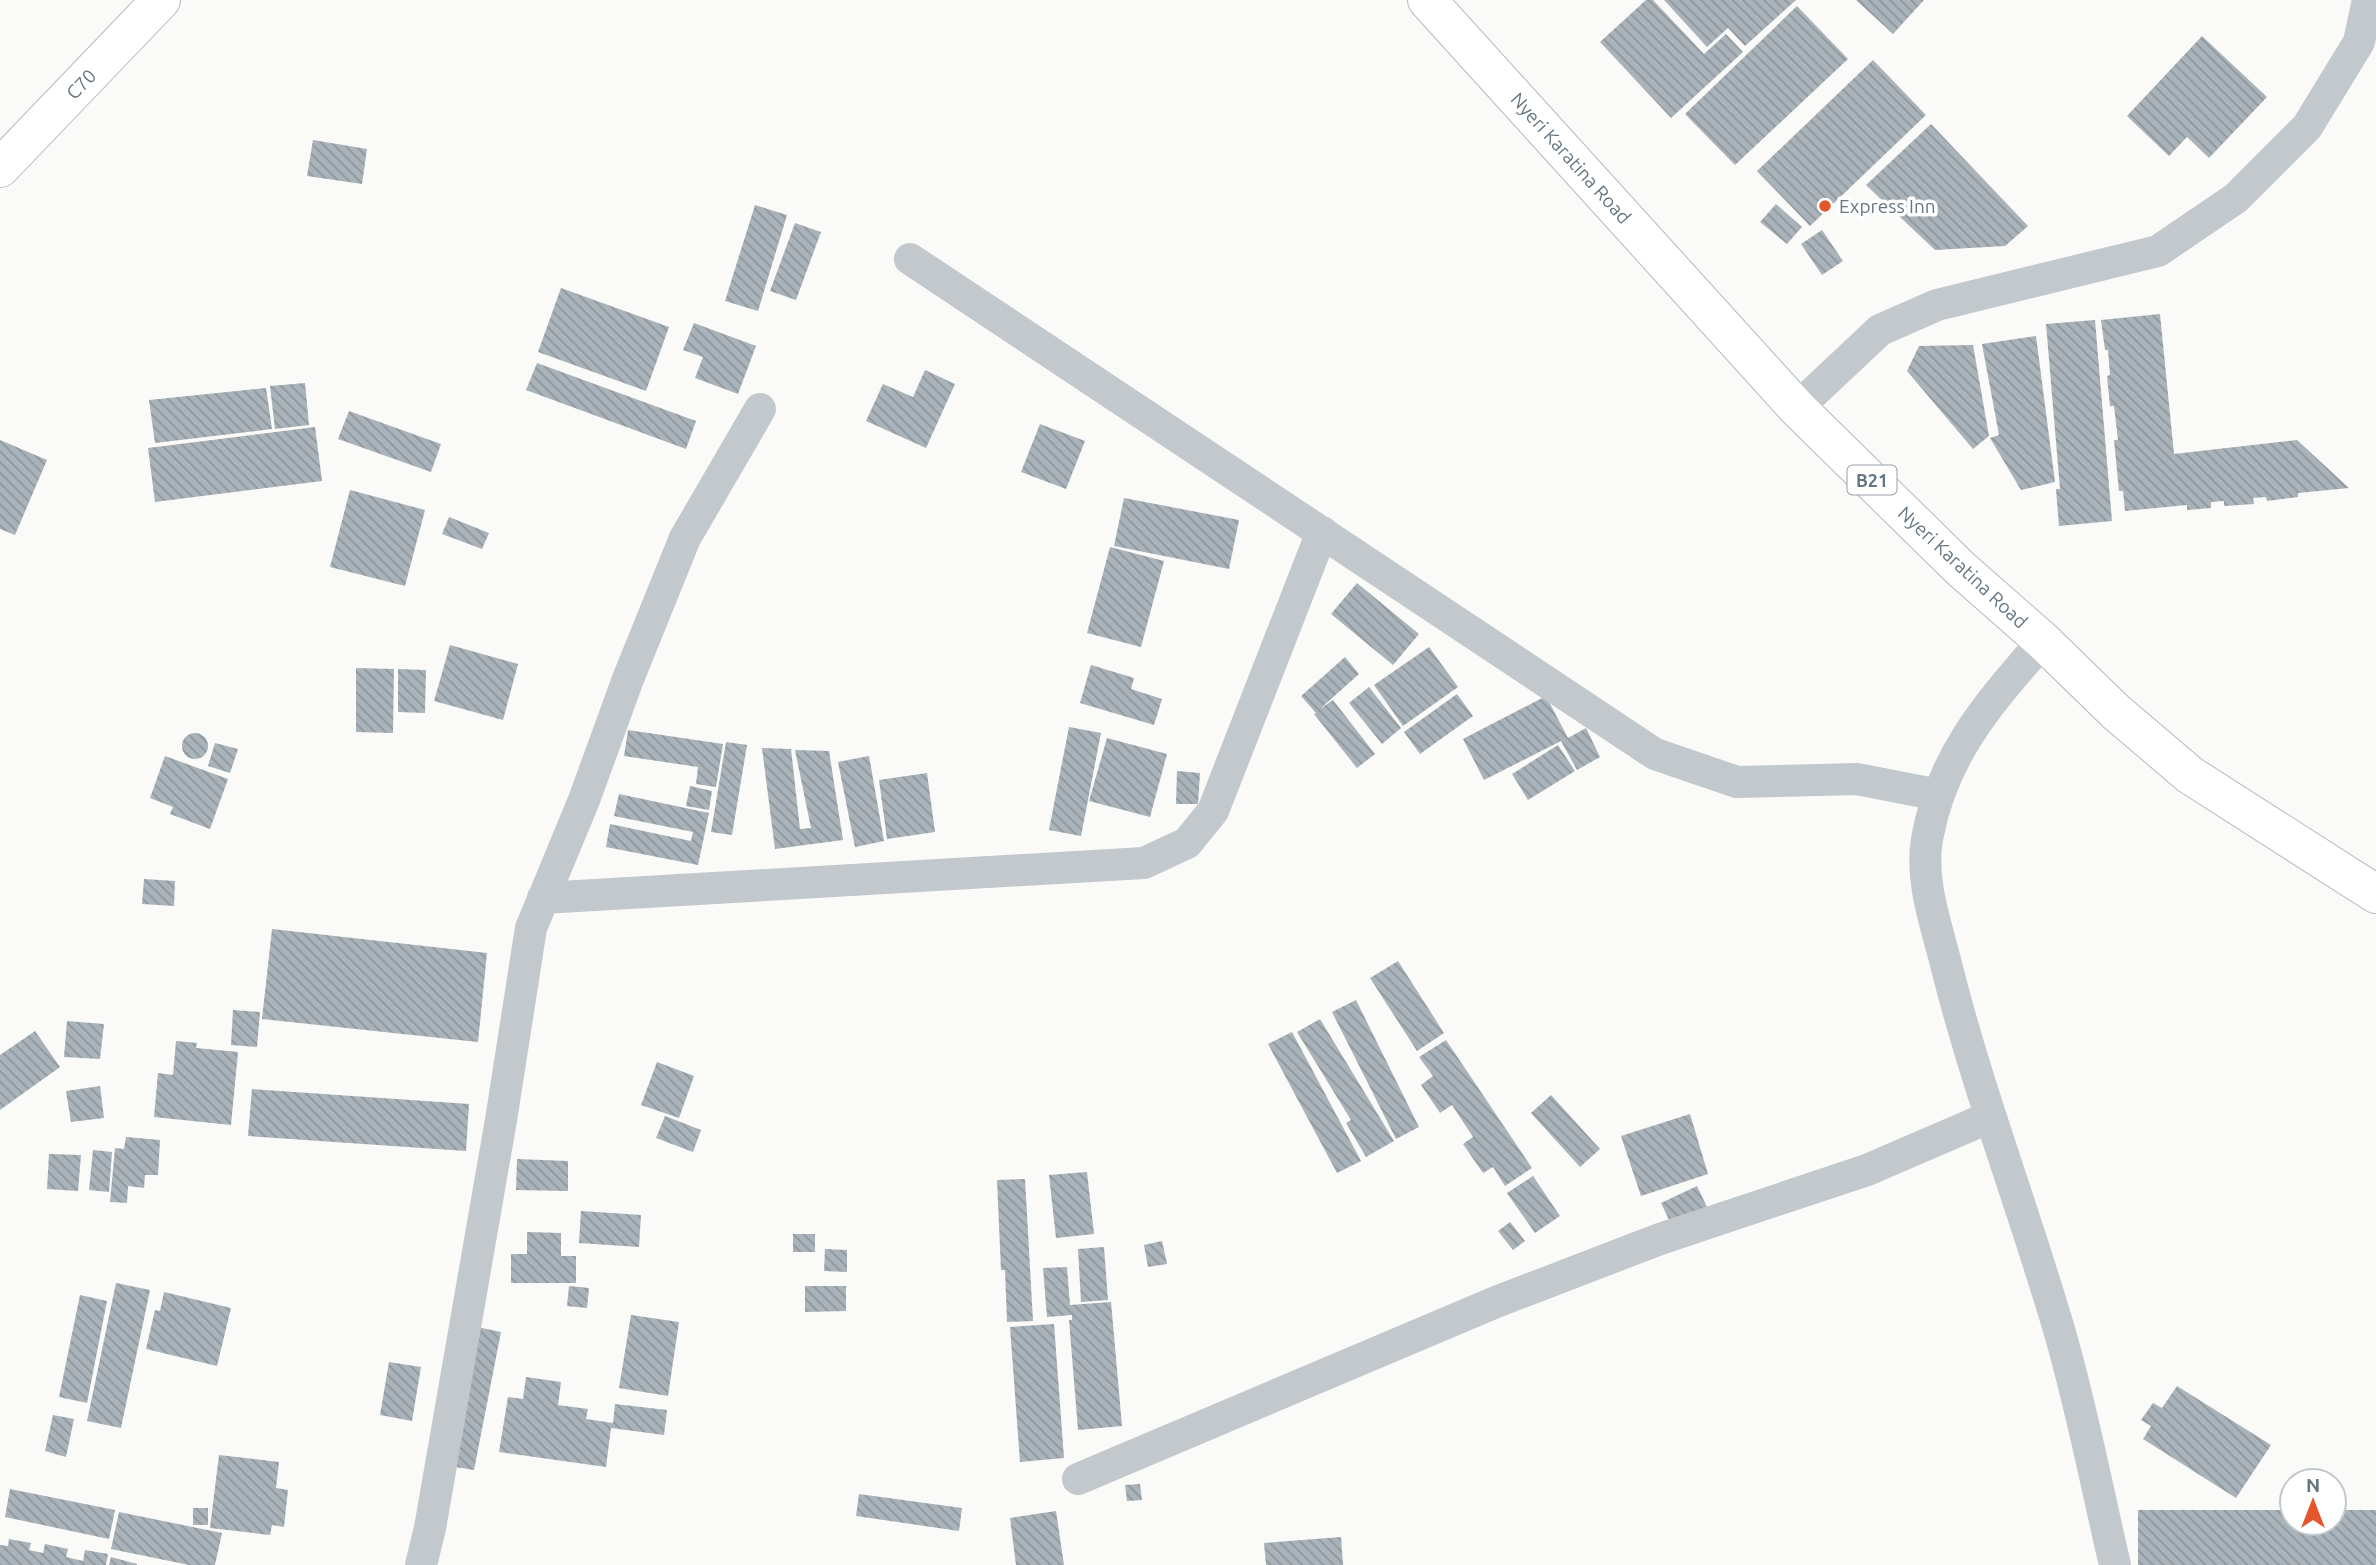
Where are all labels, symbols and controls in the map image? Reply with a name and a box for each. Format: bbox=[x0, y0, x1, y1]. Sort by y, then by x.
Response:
street label: C70 bbox=[62, 64, 100, 104]
street label: Nyeri Karatina Road bbox=[1506, 88, 1636, 228]
place label: Express Inn bbox=[1839, 195, 1936, 217]
marker: Express Inn bbox=[1817, 198, 1833, 214]
road number: B21 bbox=[1848, 466, 1896, 494]
street label: Nyeri Karatina Road bbox=[1894, 502, 2032, 632]
north arrow bbox=[2278, 1467, 2348, 1537]
text: N bbox=[2306, 1474, 2320, 1496]

